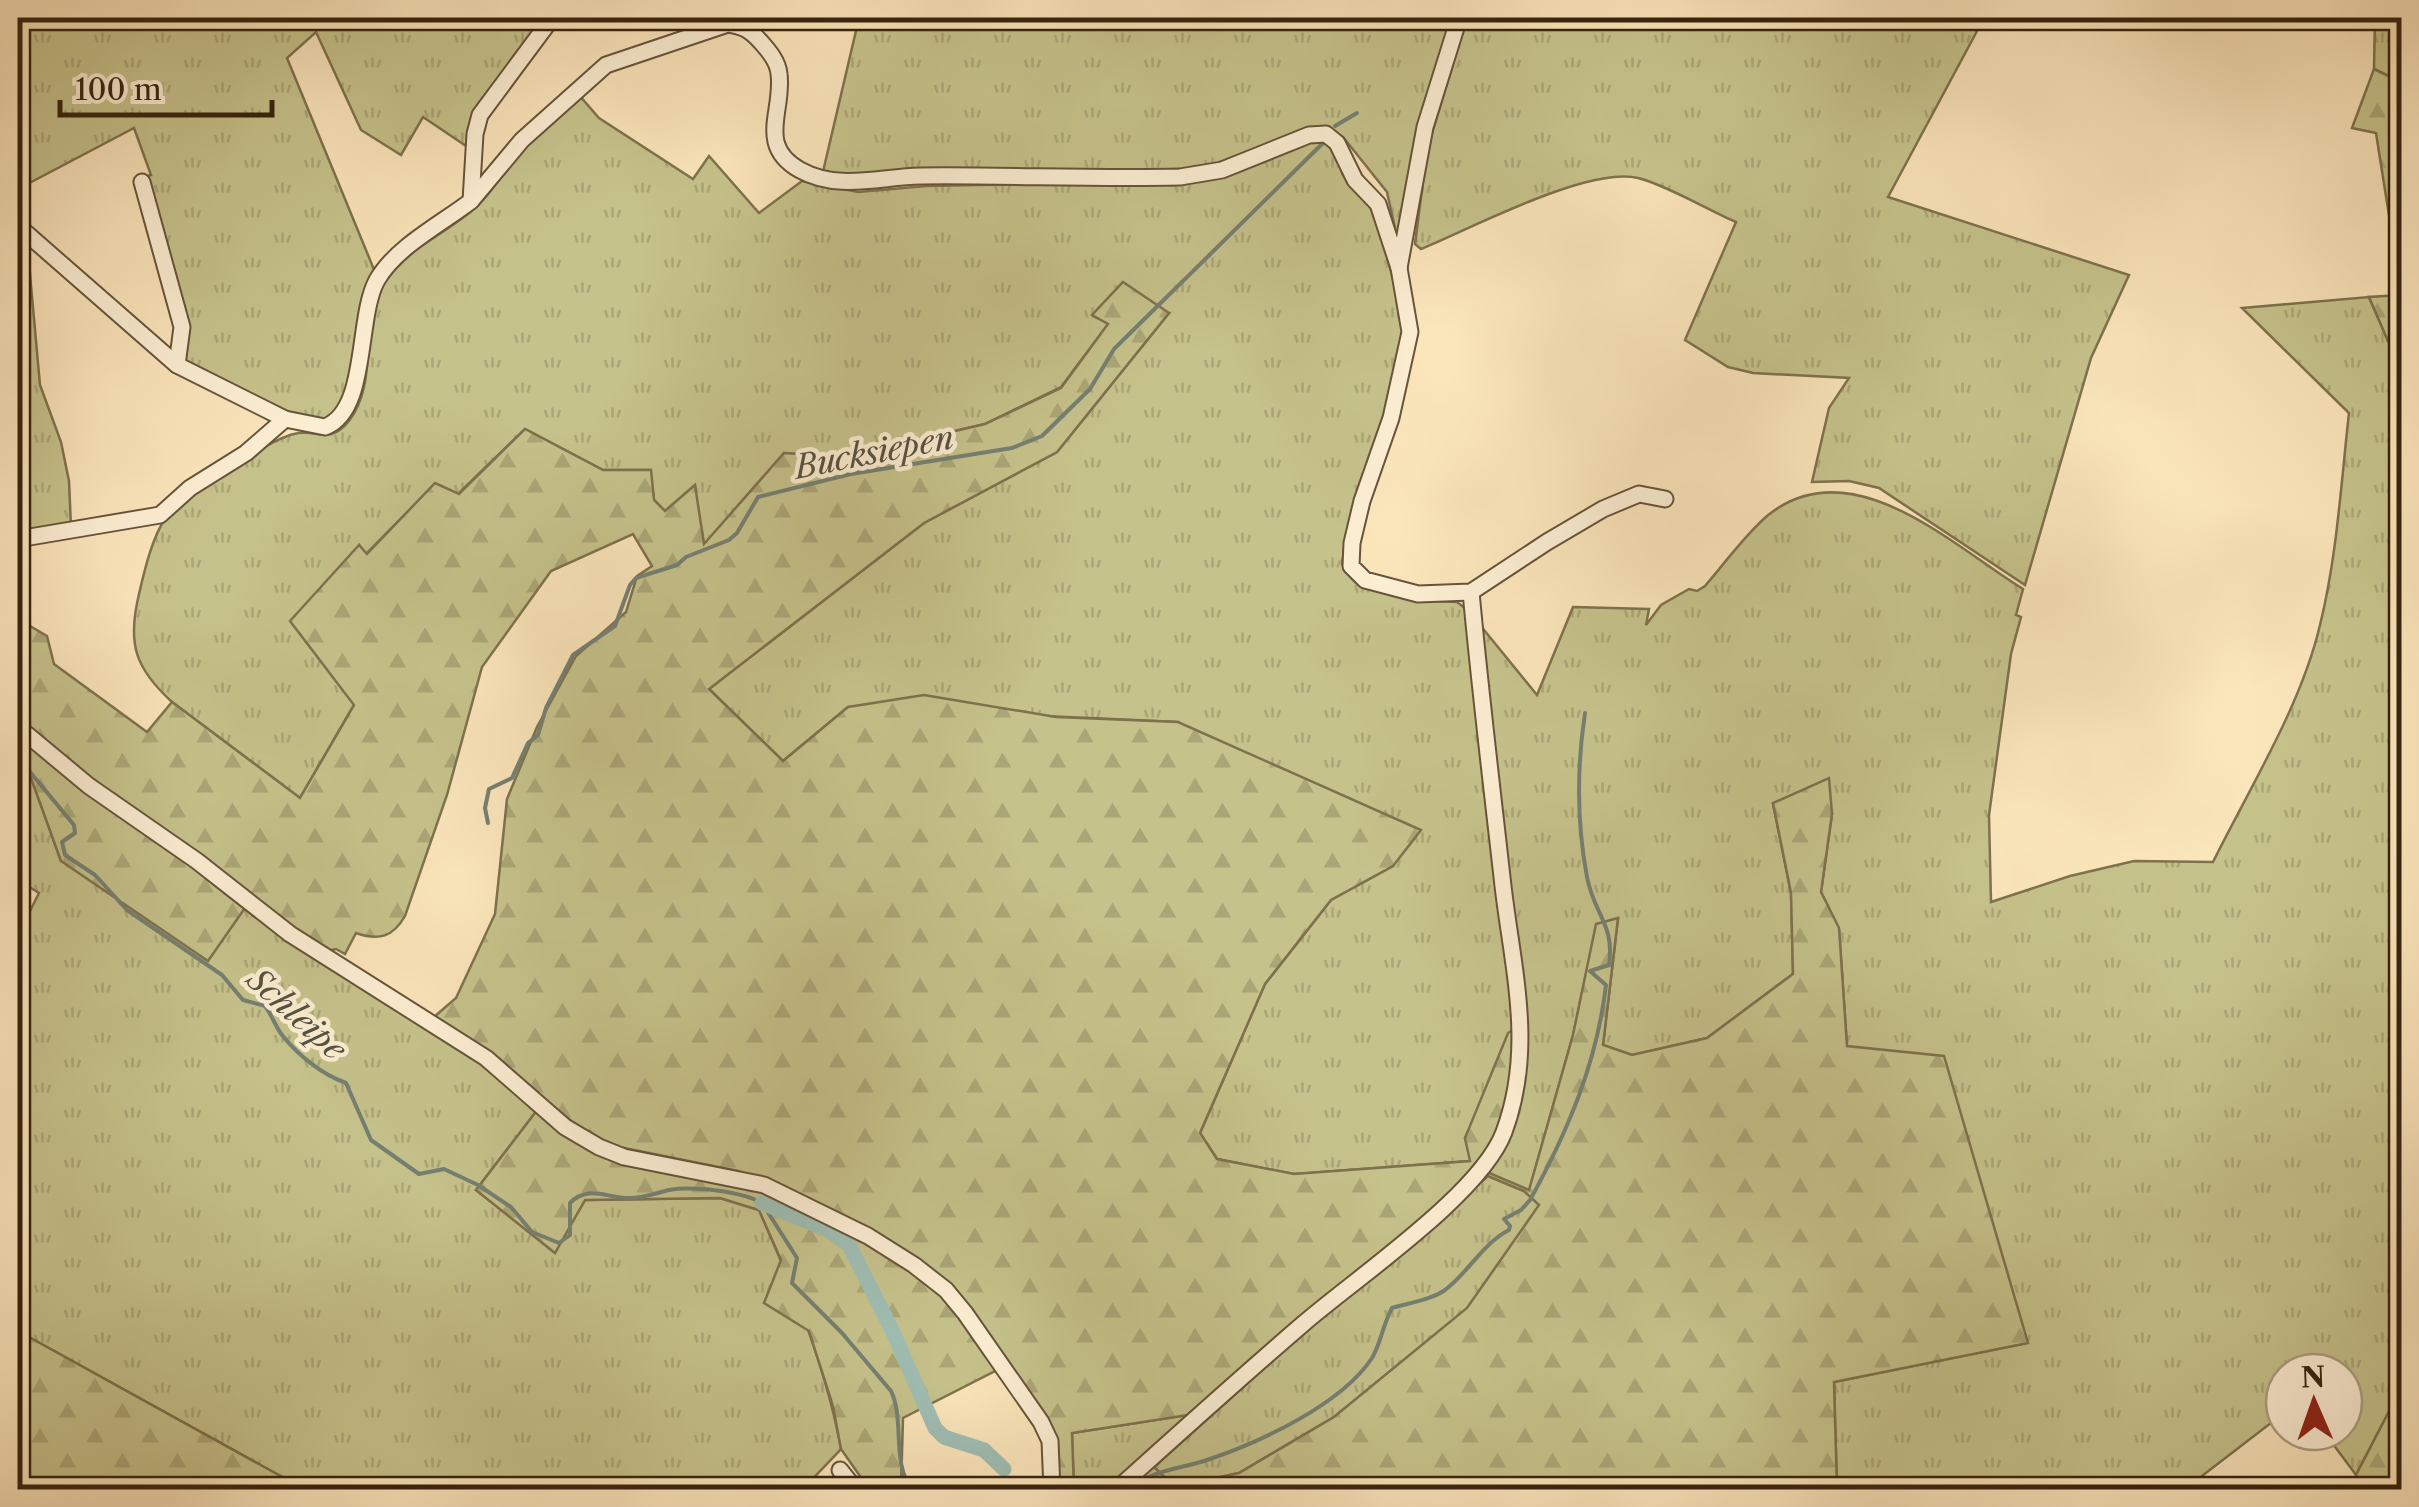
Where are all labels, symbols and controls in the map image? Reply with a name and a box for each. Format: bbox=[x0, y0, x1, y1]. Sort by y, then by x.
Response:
scale bar bbox=[60, 55, 272, 117]
text: 100 m bbox=[75, 71, 162, 108]
water label: Bucksiepen bbox=[788, 417, 957, 487]
water label: Schleipe bbox=[238, 958, 355, 1069]
north arrow bbox=[2264, 1352, 2364, 1452]
text: N bbox=[2300, 1360, 2326, 1394]

